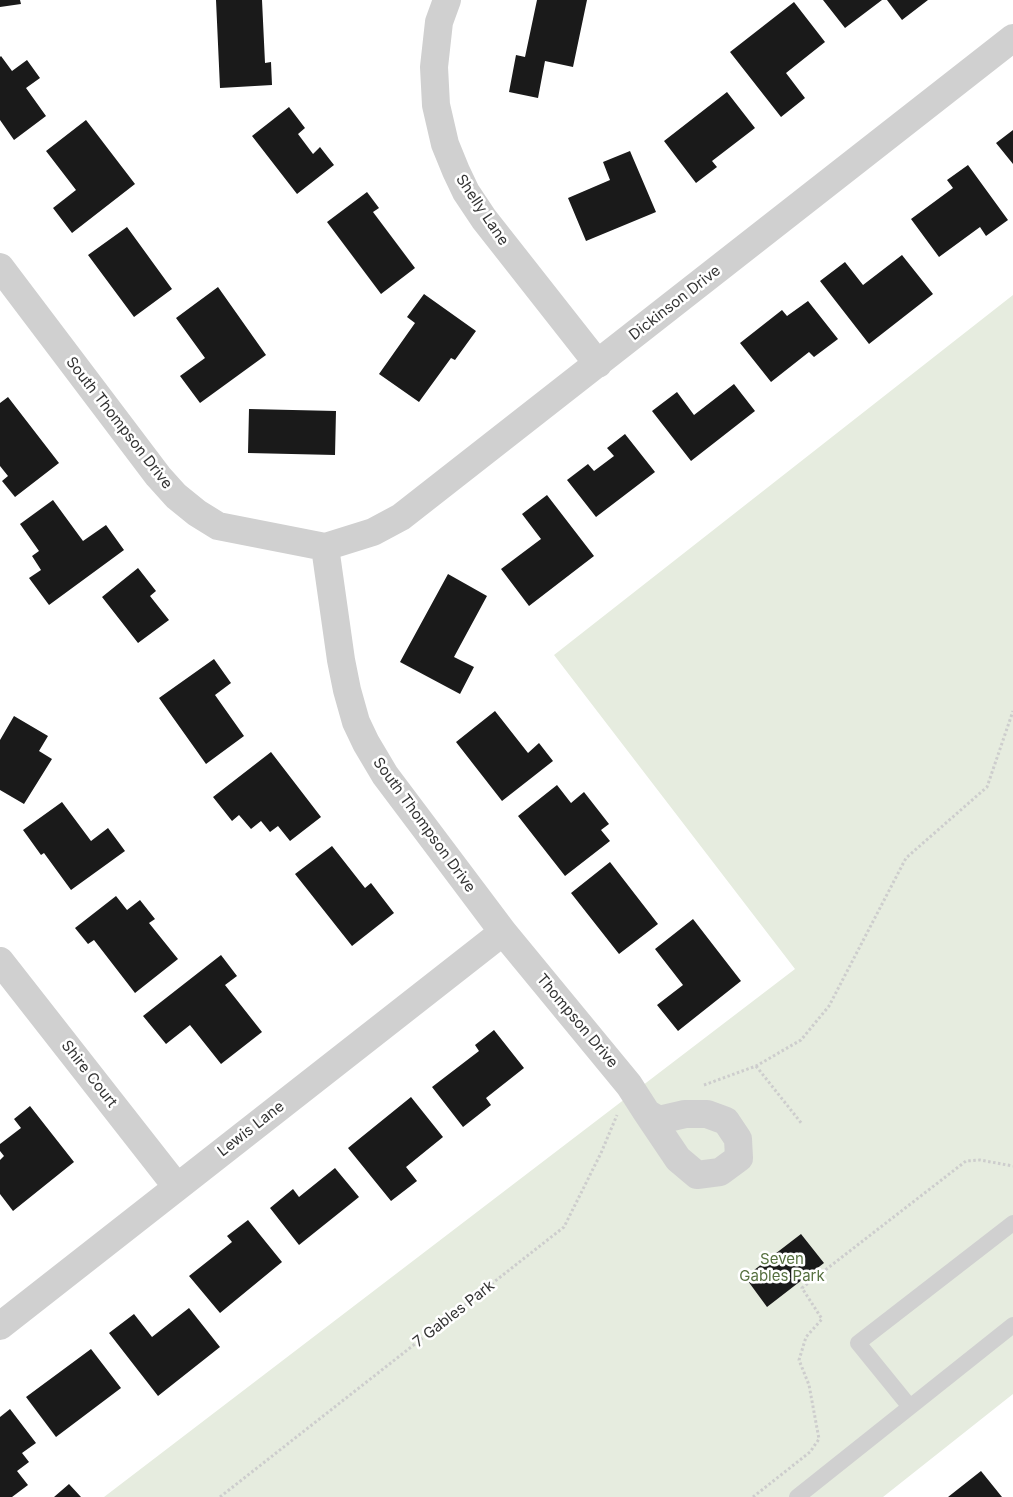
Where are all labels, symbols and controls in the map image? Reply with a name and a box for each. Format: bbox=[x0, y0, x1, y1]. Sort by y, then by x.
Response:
street label: Shelly Lane bbox=[452, 171, 512, 249]
street label: Dickinson Drive bbox=[626, 262, 724, 344]
street label: South Thompson Drive bbox=[62, 353, 176, 493]
street label: South Thompson Drive bbox=[369, 754, 479, 896]
street label: Thompson Drive bbox=[532, 970, 622, 1072]
street label: Shire Court bbox=[57, 1037, 121, 1111]
street label: Lewis Lane bbox=[214, 1097, 288, 1161]
park label: Seven Gables Park bbox=[739, 1250, 825, 1285]
street label: 7 Gables Park bbox=[410, 1277, 498, 1351]

